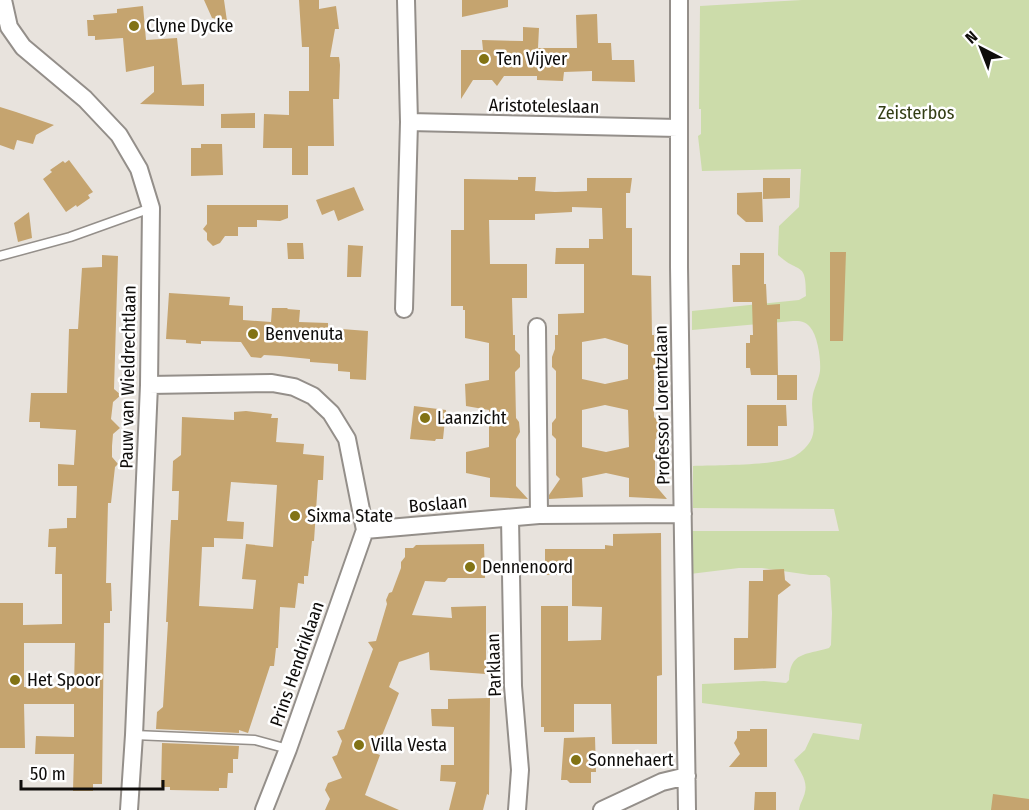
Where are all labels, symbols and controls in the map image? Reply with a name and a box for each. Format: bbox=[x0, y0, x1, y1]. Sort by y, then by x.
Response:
place label: Clyne Dycke bbox=[146, 15, 234, 37]
north arrow bbox=[951, 18, 1011, 78]
marker: Clyne Dycke bbox=[127, 19, 141, 33]
text: N bbox=[961, 27, 981, 47]
place label: Ten Vijver bbox=[496, 48, 568, 70]
marker: Ten Vijver bbox=[477, 52, 491, 66]
street label: Aristoteleslaan bbox=[489, 94, 599, 118]
park label: Zeisterbos bbox=[878, 102, 955, 124]
street label: Pauw van Wieldrechtlaan bbox=[115, 285, 141, 469]
place label: Benvenuta bbox=[265, 323, 344, 345]
street label: Professor Lorentzlaan bbox=[650, 325, 674, 485]
marker: Benvenuta bbox=[246, 327, 260, 341]
place label: Laanzicht bbox=[437, 407, 507, 429]
marker: Laanzicht bbox=[418, 411, 432, 425]
street label: Boslaan bbox=[408, 490, 468, 518]
place label: Sixma State bbox=[307, 505, 393, 527]
marker: Sixma State bbox=[288, 509, 302, 523]
place label: Dennenoord bbox=[482, 556, 573, 578]
marker: Dennenoord bbox=[463, 560, 477, 574]
street label: Prins Hendriklaan bbox=[265, 598, 329, 730]
street label: Parklaan bbox=[482, 633, 506, 697]
place label: Het Spoor bbox=[27, 669, 101, 691]
marker: Het Spoor bbox=[8, 673, 22, 687]
place label: Villa Vesta bbox=[371, 734, 447, 756]
marker: Villa Vesta bbox=[352, 738, 366, 752]
place label: Sonnehaert bbox=[588, 749, 674, 771]
scale bar bbox=[21, 753, 164, 791]
marker: Sonnehaert bbox=[569, 753, 583, 767]
text: 50 m bbox=[30, 763, 66, 785]

